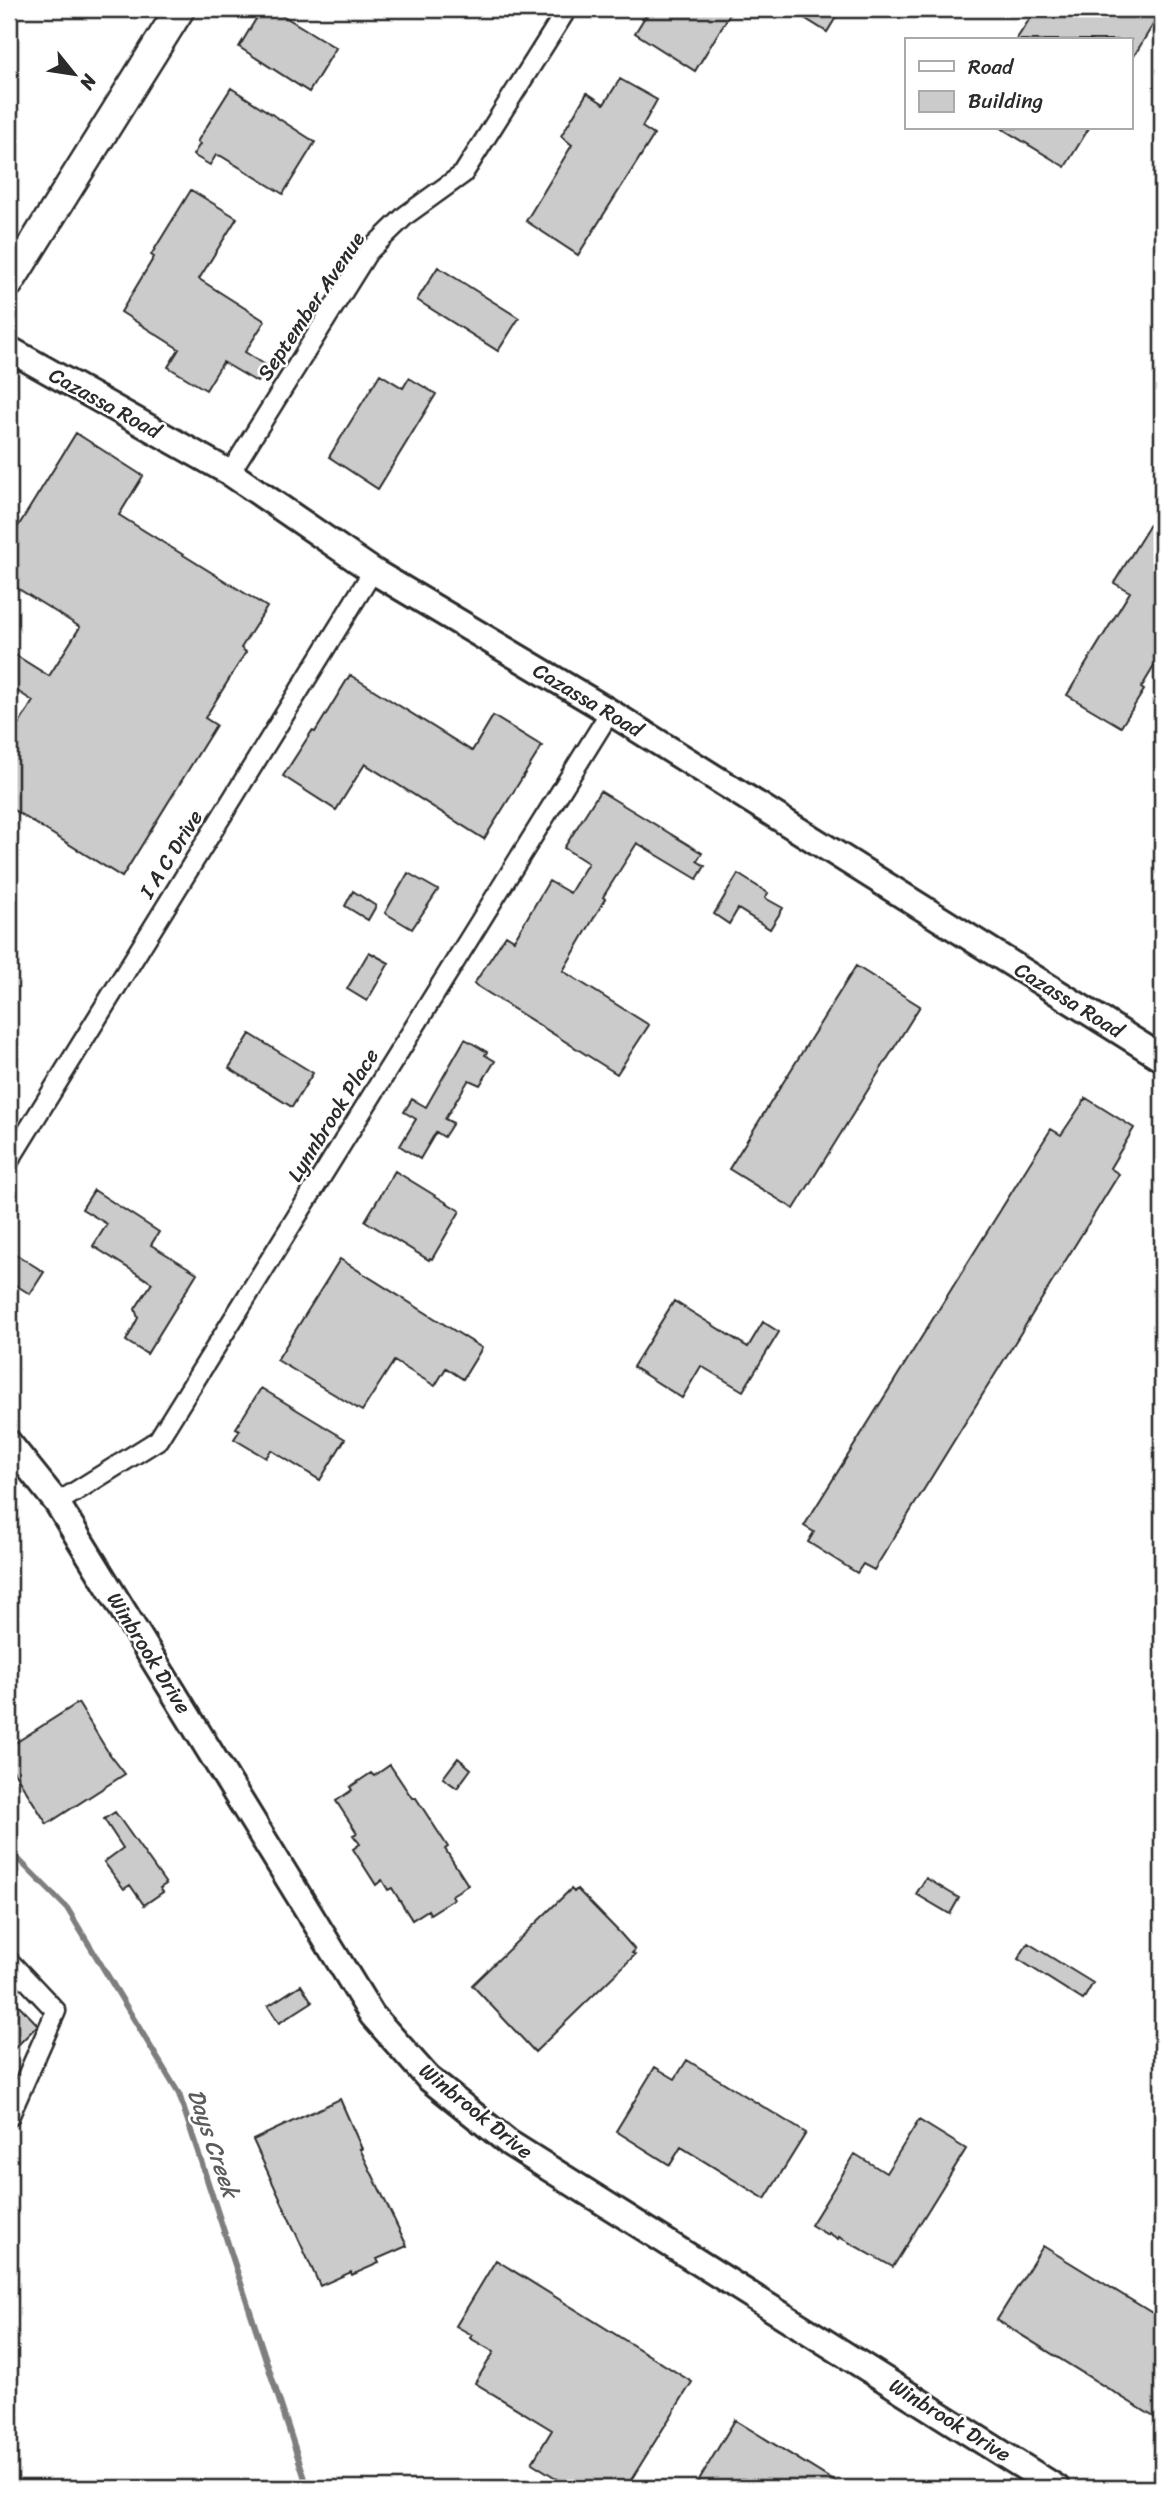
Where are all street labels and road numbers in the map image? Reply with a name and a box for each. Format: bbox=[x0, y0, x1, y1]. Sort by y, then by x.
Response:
street label: September Avenue bbox=[247, 223, 375, 389]
street label: Cazassa Road bbox=[42, 356, 170, 450]
street label: Cazassa Road bbox=[525, 652, 652, 749]
street label: I A C Drive bbox=[128, 802, 213, 907]
street label: Cazassa Road bbox=[1007, 951, 1133, 1050]
street label: Lynnbrook Place bbox=[277, 1040, 389, 1190]
street label: Winbrook Drive bbox=[96, 1584, 202, 1722]
street label: Winbrook Drive bbox=[410, 2053, 542, 2169]
street label: Winbrook Drive bbox=[881, 2367, 1019, 2473]

